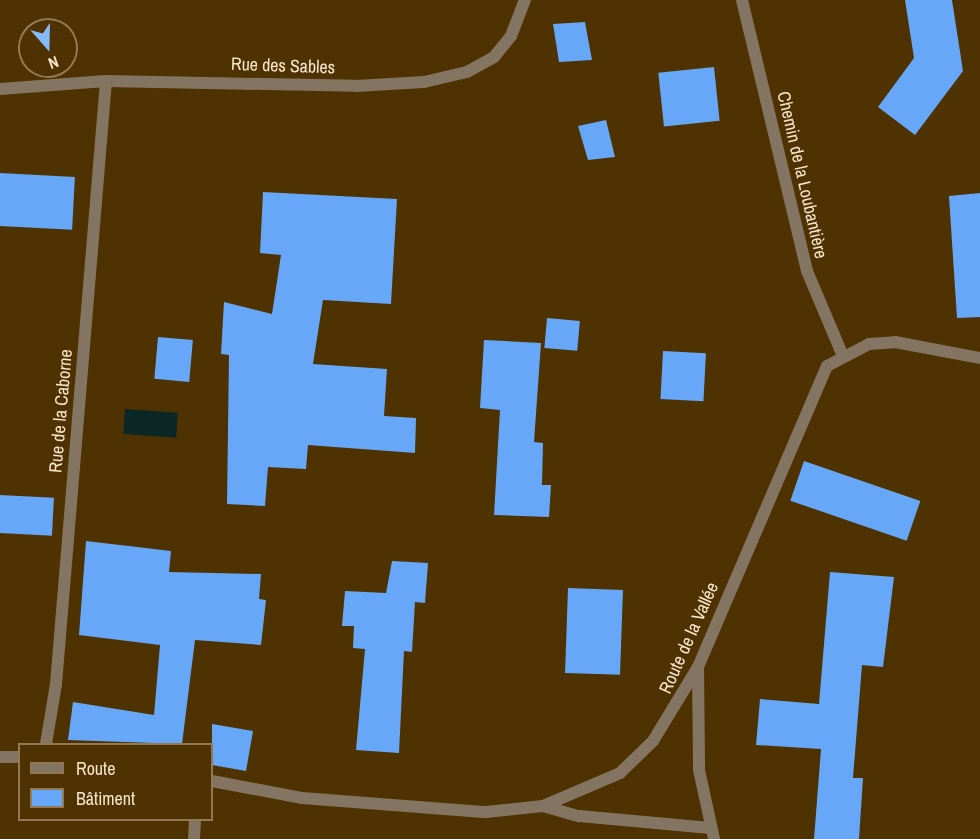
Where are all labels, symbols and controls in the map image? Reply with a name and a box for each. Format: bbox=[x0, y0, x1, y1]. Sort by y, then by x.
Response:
north arrow bbox=[18, 18, 78, 78]
text: N bbox=[45, 51, 62, 75]
street label: Rue des Sables bbox=[231, 53, 335, 79]
street label: Chemin de la Loubantière bbox=[772, 89, 832, 261]
street label: Rue de la Caborne bbox=[45, 348, 77, 474]
street label: Route de la Vallée bbox=[655, 579, 723, 697]
legend bbox=[18, 743, 213, 821]
text: Route bbox=[76, 756, 115, 781]
text: Bâtiment bbox=[76, 786, 135, 811]

